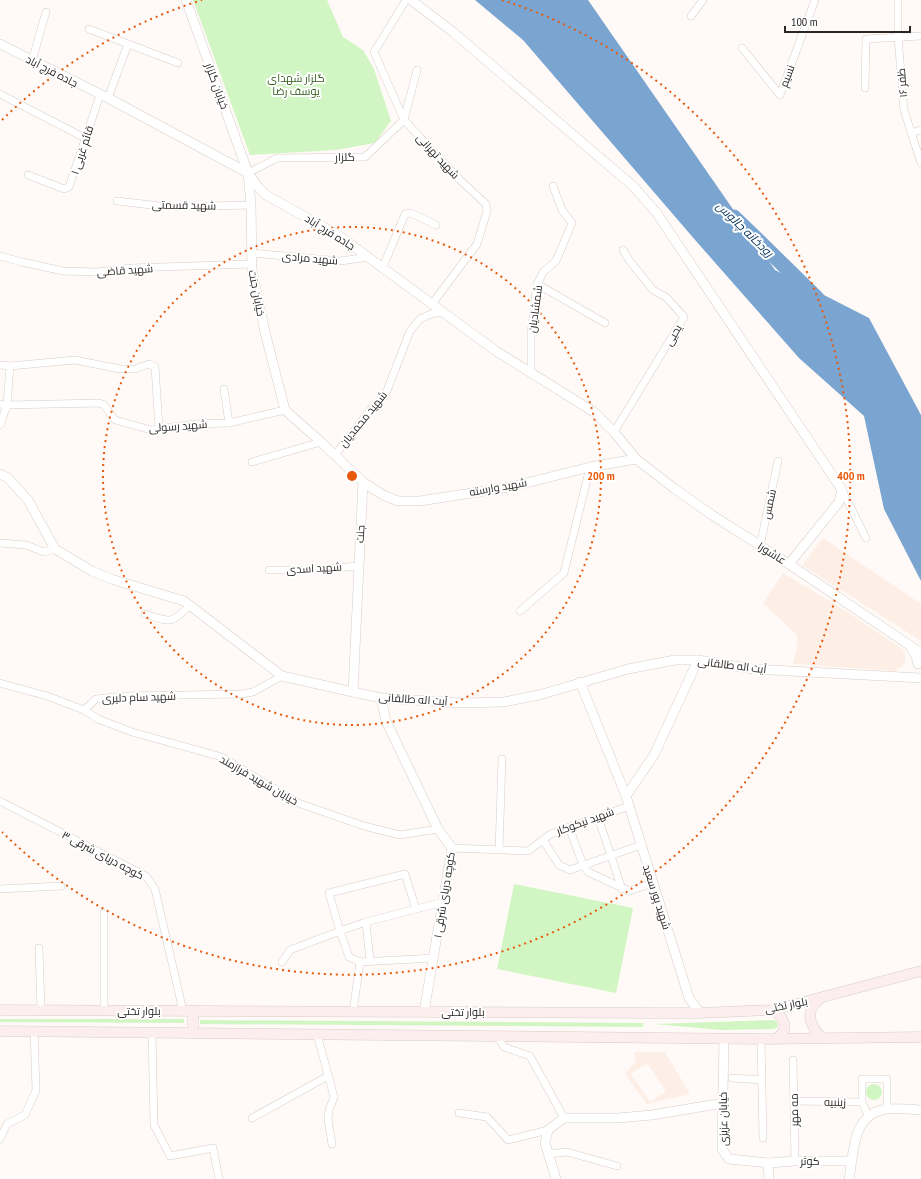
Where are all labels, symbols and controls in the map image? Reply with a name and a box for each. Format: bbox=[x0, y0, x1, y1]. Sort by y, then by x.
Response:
scale bar bbox=[785, 8, 910, 34]
text: 100 m bbox=[791, 14, 818, 29]
street label: جاده فرج آباد bbox=[23, 52, 80, 91]
street label: خیابان گلزار bbox=[202, 60, 232, 111]
street label: نسیم bbox=[777, 63, 798, 89]
street label: ظفر ۱۶ bbox=[894, 68, 910, 98]
park label: گلزار شهدای یوسف رضا bbox=[267, 71, 325, 98]
street label: قائم غربی ۱ bbox=[68, 124, 97, 177]
street label: شهید تهرانی bbox=[413, 130, 463, 182]
street label: گلزار bbox=[334, 150, 355, 164]
street label: شهید قسمتی bbox=[152, 197, 216, 213]
water label: رودخانه چالوس bbox=[713, 198, 777, 261]
street label: جاده فرج آباد bbox=[302, 211, 358, 254]
street label: شهید مرادی bbox=[281, 249, 339, 267]
street label: شهید قاضی bbox=[96, 261, 154, 279]
street label: خیابان جنت bbox=[246, 269, 268, 317]
street label: شمشادیان bbox=[525, 284, 545, 334]
street label: یحیی bbox=[661, 322, 685, 348]
street label: شهید محمدیان bbox=[336, 388, 390, 450]
street label: شهید رسولی bbox=[148, 417, 208, 435]
text: 200 m bbox=[587, 468, 615, 483]
text: 400 m bbox=[837, 468, 865, 483]
centre of rings bbox=[345, 469, 359, 483]
street label: شهید وارسته bbox=[468, 475, 528, 499]
street label: شمس bbox=[759, 488, 779, 520]
street label: جنت bbox=[353, 524, 367, 544]
street label: عاشورا bbox=[755, 539, 789, 567]
street label: شهید اسدی bbox=[286, 560, 342, 576]
street label: آیت اله طالقانی bbox=[697, 654, 767, 676]
street label: شهید سام دلیری bbox=[102, 689, 176, 706]
street label: آیت اله طالقانی bbox=[378, 690, 448, 708]
street label: خیابان شهید فرازمند bbox=[217, 752, 301, 808]
street label: شهید نیکوکار bbox=[553, 804, 616, 838]
street label: کوچه دریای شرقی ۳ bbox=[60, 828, 146, 883]
street label: کوچه دریای شرقی ۱ bbox=[430, 851, 458, 939]
street label: شهید پور سعید bbox=[640, 863, 674, 931]
street label: بلوار تختی bbox=[763, 994, 809, 1016]
street label: بلوار تختی bbox=[117, 1004, 161, 1018]
street label: بلوار تختی bbox=[441, 1005, 485, 1019]
street label: خیابان عزیزی bbox=[716, 1092, 730, 1146]
street label: مه مهر bbox=[787, 1093, 801, 1128]
street label: زینبیه bbox=[824, 1095, 846, 1109]
street label: کوثر bbox=[799, 1154, 820, 1168]

